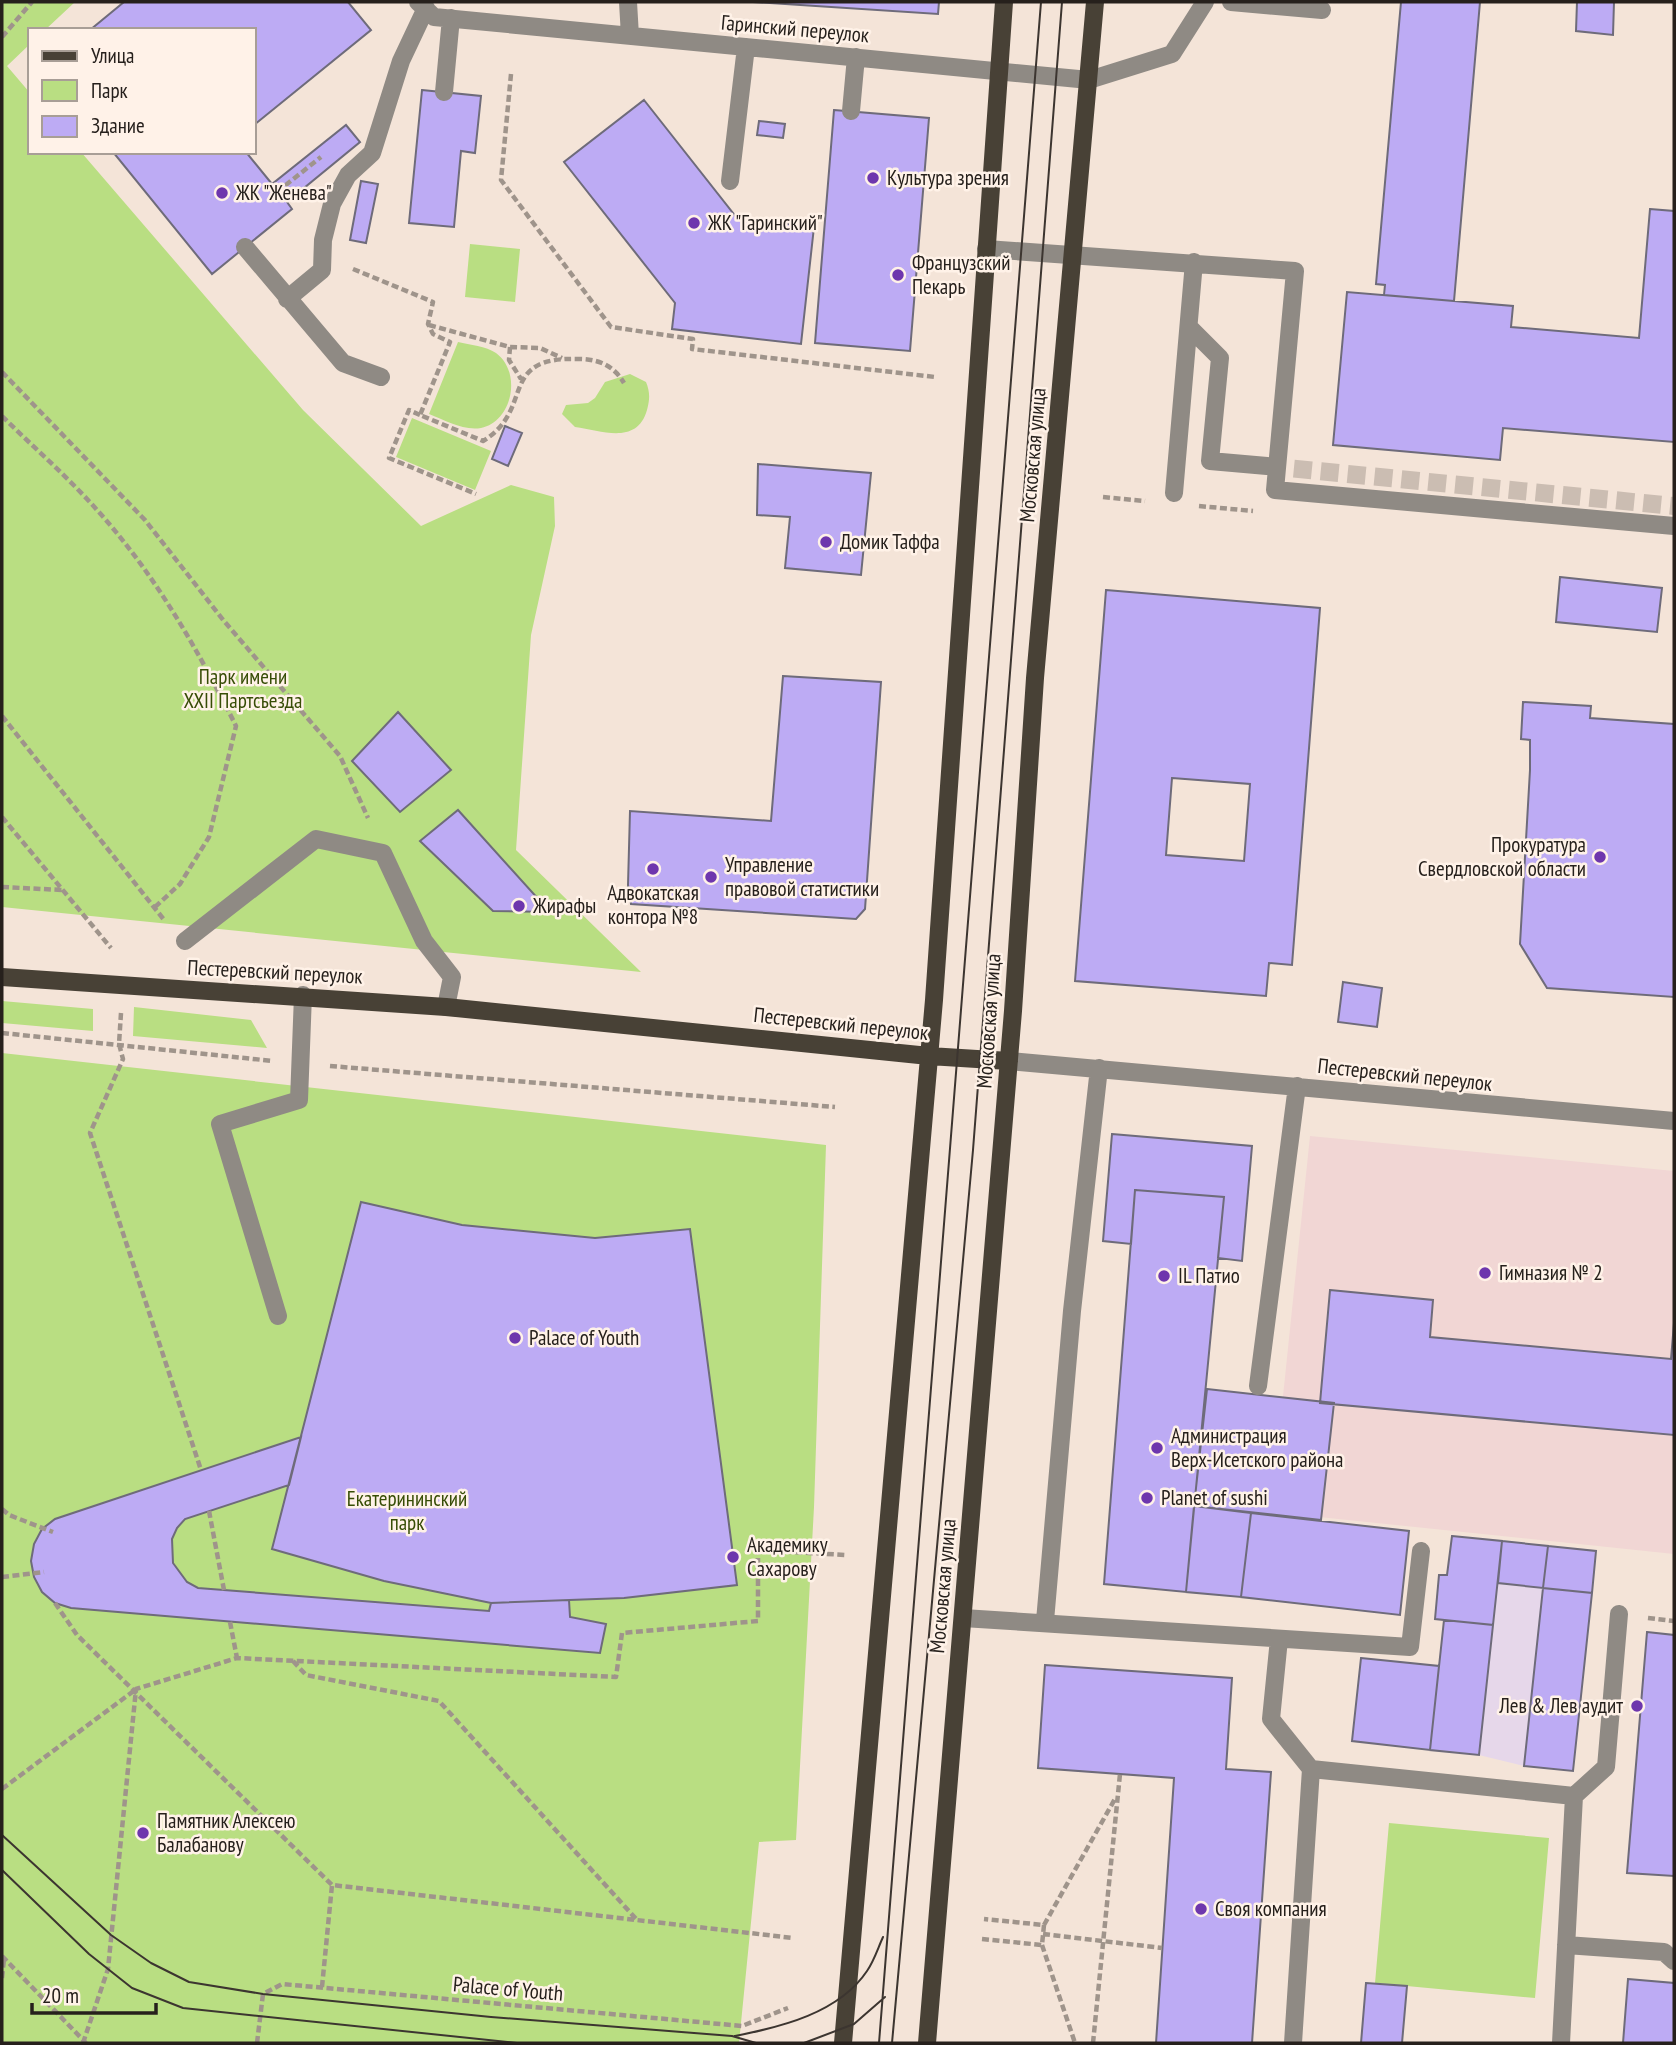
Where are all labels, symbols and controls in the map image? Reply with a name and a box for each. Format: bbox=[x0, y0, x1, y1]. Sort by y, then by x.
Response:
street label: Гаринский переулок bbox=[720, 9, 870, 48]
legend bbox=[28, 28, 256, 154]
text: Улица bbox=[91, 42, 134, 69]
text: Парк bbox=[91, 77, 128, 104]
text: Здание bbox=[91, 112, 145, 139]
place label: Культура зрения bbox=[887, 164, 1009, 191]
marker: Культура зрения bbox=[865, 170, 881, 186]
place label: ЖК "Женева" bbox=[235, 179, 332, 206]
marker: ЖК "Женева" bbox=[214, 185, 230, 201]
place label: ЖК "Гаринский" bbox=[707, 209, 823, 236]
marker: ЖК "Гаринский" bbox=[686, 215, 702, 231]
place label: Французский Пекарь bbox=[912, 249, 1011, 300]
marker: Французский Пекарь bbox=[890, 267, 906, 283]
street label: Московская улица bbox=[1013, 387, 1052, 523]
place label: Домик Таффа bbox=[840, 528, 940, 555]
marker: Домик Таффа bbox=[818, 534, 834, 550]
park label: Парк имени XXII Партсъезда bbox=[184, 663, 302, 714]
place label: Прокуратура Свердловской области bbox=[1418, 831, 1586, 882]
marker: Прокуратура Свердловской области bbox=[1592, 849, 1608, 865]
place label: Управление правовой статистики bbox=[725, 851, 879, 902]
marker: Адвокатская контора №8 bbox=[645, 861, 661, 877]
marker: Управление правовой статистики bbox=[703, 869, 719, 885]
place label: Адвокатская контора №8 bbox=[607, 879, 699, 930]
place label: Жирафы bbox=[532, 892, 596, 919]
marker: Жирафы bbox=[511, 898, 527, 914]
street label: Пестеревский переулок bbox=[187, 953, 363, 990]
street label: Московская улица bbox=[970, 953, 1007, 1089]
street label: Пестеревский переулок bbox=[752, 1001, 930, 1046]
street label: Пестеревский переулок bbox=[1316, 1052, 1494, 1097]
place label: Гимназия № 2 bbox=[1499, 1259, 1603, 1286]
place label: IL Патио bbox=[1178, 1262, 1240, 1289]
marker: Гимназия № 2 bbox=[1477, 1265, 1493, 1281]
marker: IL Патио bbox=[1156, 1268, 1172, 1284]
place label: Palace of Youth bbox=[529, 1324, 639, 1351]
marker: Palace of Youth bbox=[507, 1330, 523, 1346]
place label: Администрация Верх-Исетского района bbox=[1171, 1422, 1344, 1473]
marker: Администрация Верх-Исетского района bbox=[1149, 1440, 1165, 1456]
place label: Planet of sushi bbox=[1161, 1484, 1268, 1511]
park label: Екатерининский парк bbox=[347, 1485, 467, 1536]
marker: Planet of sushi bbox=[1139, 1490, 1155, 1506]
street label: Московская улица bbox=[923, 1518, 962, 1654]
place label: Академику Сахарову bbox=[747, 1531, 828, 1582]
marker: Академику Сахарову bbox=[725, 1549, 741, 1565]
place label: Лев & Лев аудит bbox=[1498, 1692, 1623, 1719]
marker: Лев & Лев аудит bbox=[1629, 1698, 1645, 1714]
place label: Памятник Алексею Балабанову bbox=[157, 1807, 296, 1858]
marker: Памятник Алексею Балабанову bbox=[135, 1825, 151, 1841]
place label: Своя компания bbox=[1215, 1895, 1327, 1922]
marker: Своя компания bbox=[1193, 1901, 1209, 1917]
street label: Palace of Youth bbox=[452, 1970, 564, 2007]
scale bar bbox=[32, 1972, 156, 2016]
text: 20 m bbox=[42, 1982, 79, 2009]

